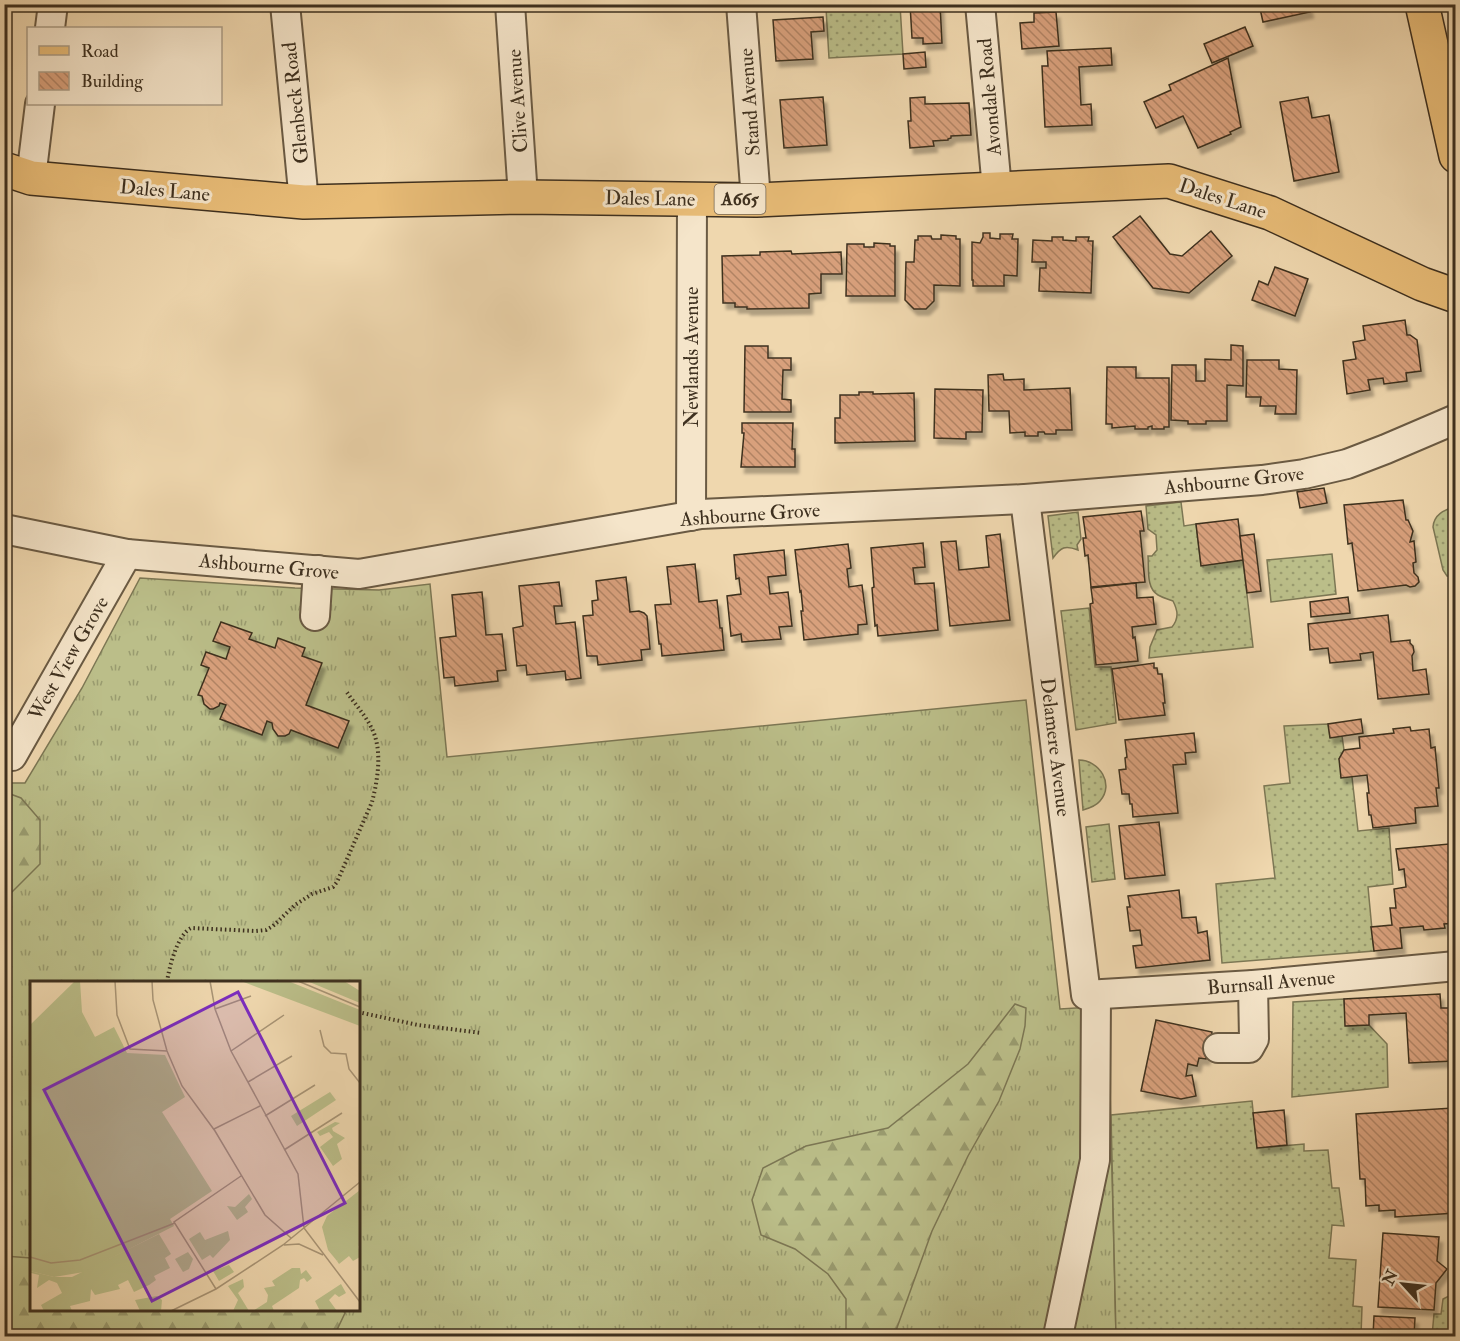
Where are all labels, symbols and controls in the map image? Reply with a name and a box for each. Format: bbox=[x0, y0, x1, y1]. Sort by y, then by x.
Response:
legend bbox=[27, 27, 222, 105]
street label: Avondale Road bbox=[972, 37, 1007, 158]
text: Road bbox=[81, 40, 119, 63]
street label: Glenbeck Road bbox=[277, 41, 314, 165]
street label: Stand Avenue bbox=[733, 47, 766, 157]
street label: Clive Avenue bbox=[501, 48, 534, 154]
text: Building bbox=[81, 70, 144, 93]
street label: Dales Lane bbox=[1176, 173, 1270, 224]
street label: Dales Lane bbox=[119, 174, 211, 207]
road number: A665 bbox=[714, 184, 766, 214]
street label: Dales Lane bbox=[605, 185, 695, 212]
street label: Newlands Avenue bbox=[679, 287, 704, 427]
street label: Ashbourne Grove bbox=[1162, 461, 1305, 500]
street label: Ashbourne Grove bbox=[678, 497, 821, 532]
street label: Ashbourne Grove bbox=[197, 548, 340, 585]
street label: West View Grove bbox=[22, 592, 114, 726]
street label: Delamere Avenue bbox=[1035, 676, 1076, 818]
street label: Burnsall Avenue bbox=[1206, 964, 1336, 1001]
inset map bbox=[30, 981, 360, 1311]
north arrow bbox=[1373, 1254, 1433, 1314]
text: N bbox=[1378, 1266, 1403, 1289]

